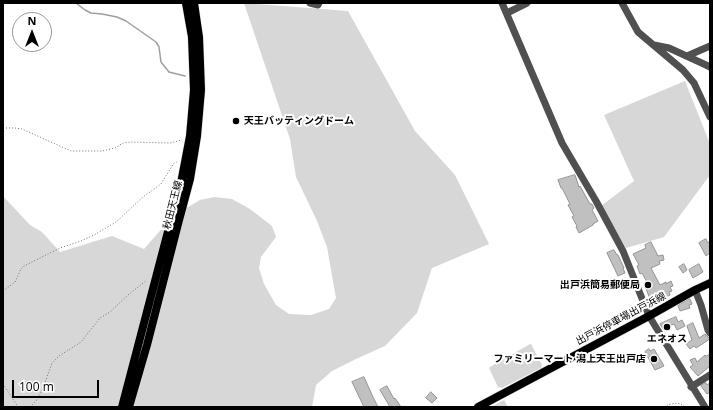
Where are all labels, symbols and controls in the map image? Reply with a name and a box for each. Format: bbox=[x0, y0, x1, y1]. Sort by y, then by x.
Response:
north arrow bbox=[12, 12, 52, 52]
text: N bbox=[28, 13, 36, 28]
place label: 天王バッティングドーム bbox=[244, 115, 354, 127]
marker: 天王バッティングドーム bbox=[231, 116, 241, 126]
street label: 秋田天王線 bbox=[161, 179, 185, 231]
place label: 出戸浜簡易郵便局 bbox=[560, 279, 640, 291]
marker: 出戸浜簡易郵便局 bbox=[643, 280, 653, 290]
street label: 出戸浜停車場出戸浜線 bbox=[574, 290, 668, 348]
marker: エネオス bbox=[662, 322, 672, 332]
place label: エネオス bbox=[647, 333, 687, 345]
place label: ファミリーマート 潟上天王出戸店 bbox=[493, 353, 646, 365]
marker: ファミリーマート 潟上天王出戸店 bbox=[649, 354, 659, 364]
scale bar bbox=[14, 372, 101, 398]
text: 100 m bbox=[19, 378, 54, 395]

